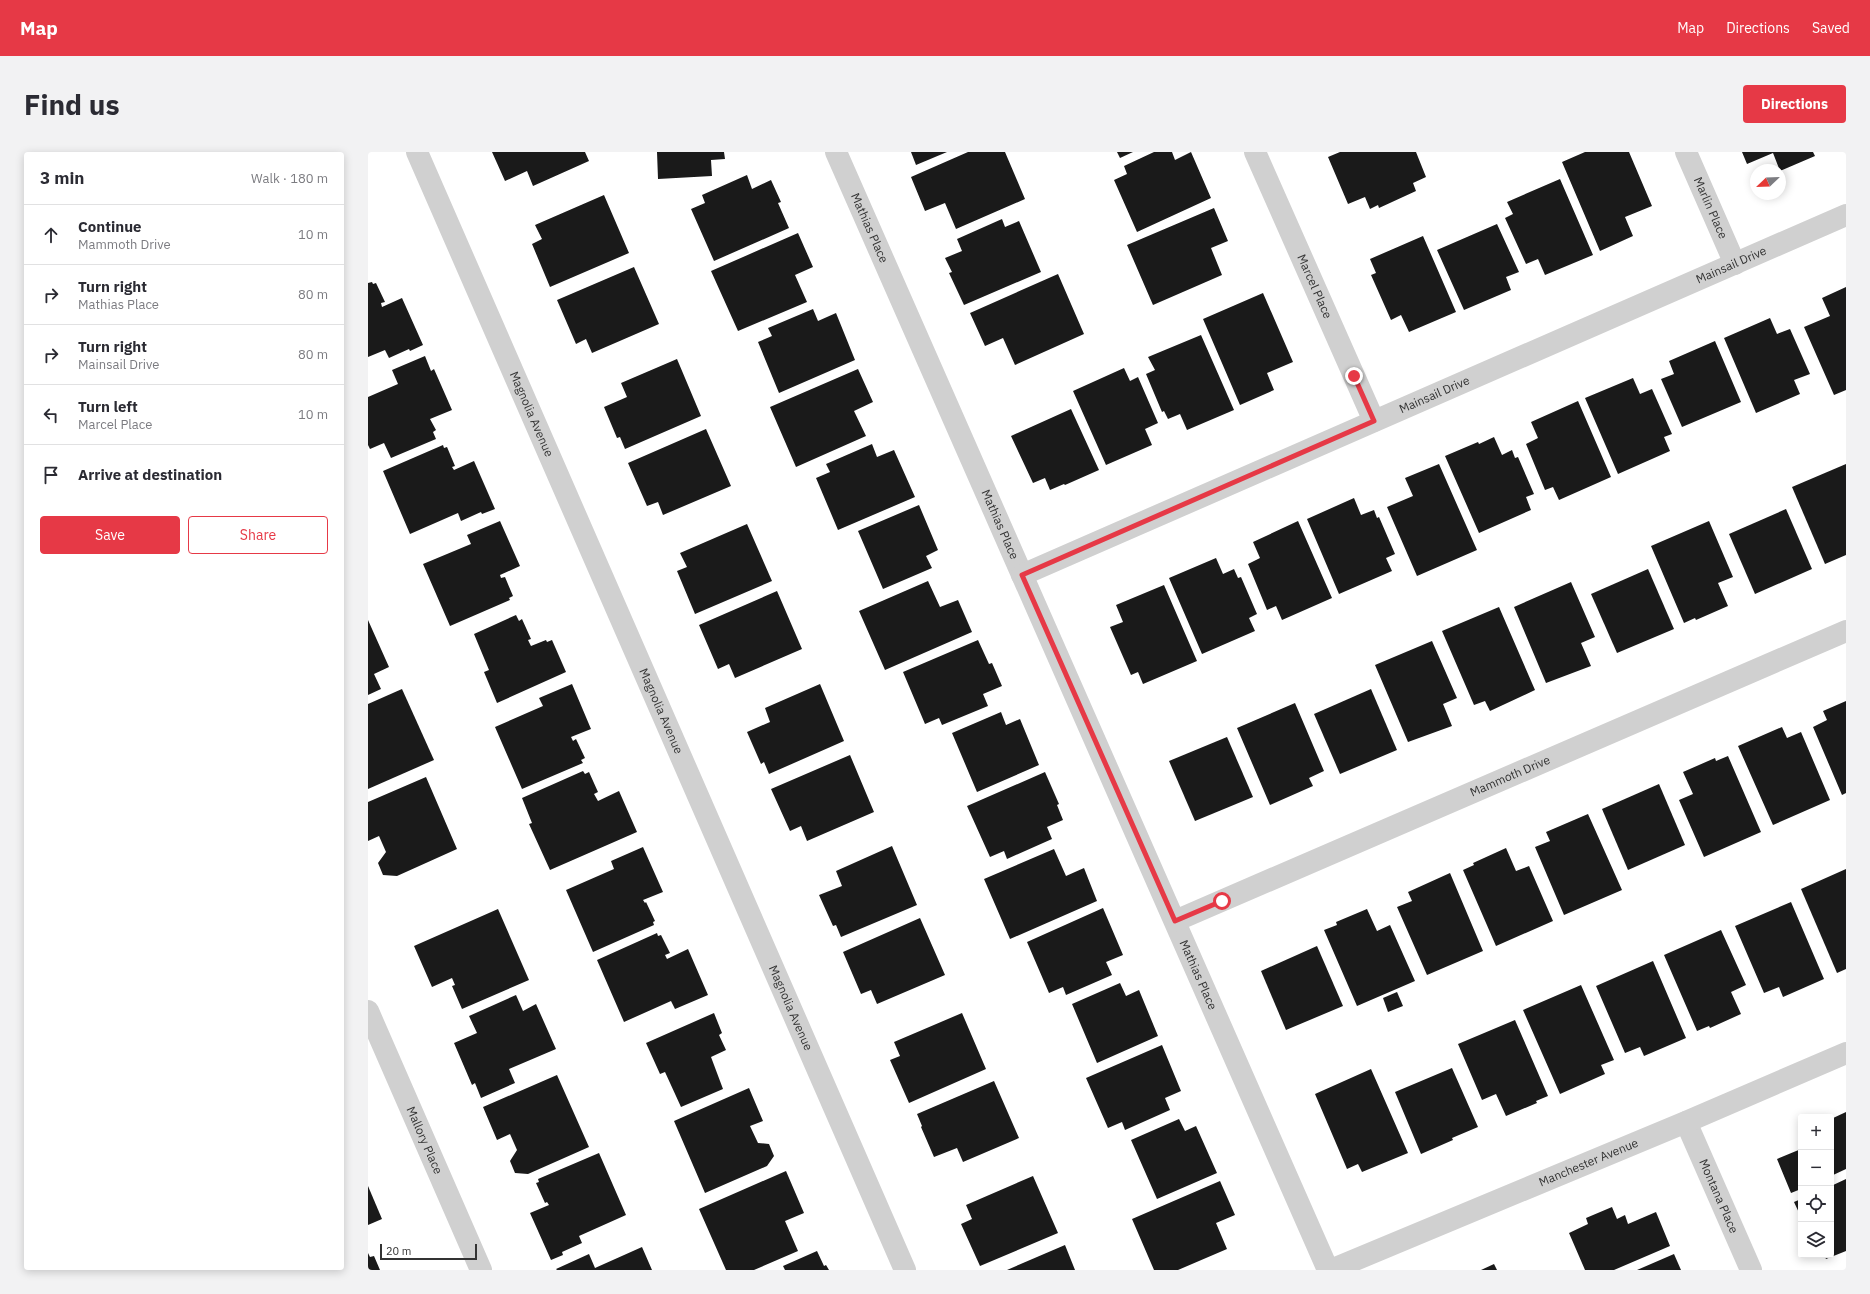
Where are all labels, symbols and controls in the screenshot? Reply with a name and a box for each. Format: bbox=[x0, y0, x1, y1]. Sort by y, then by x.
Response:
text: Map bbox=[20, 16, 58, 40]
text: Map bbox=[1677, 19, 1704, 37]
text: Directions bbox=[1726, 19, 1790, 37]
text: Saved bbox=[1812, 19, 1850, 37]
button: Directions bbox=[1743, 85, 1846, 123]
text: Find us bbox=[24, 86, 120, 123]
north arrow bbox=[1750, 164, 1786, 200]
text: 3 min bbox=[40, 167, 84, 189]
text: Walk · 180 m bbox=[251, 170, 328, 187]
street label: Marlin Place bbox=[1691, 174, 1731, 241]
street label: Mathias Place bbox=[848, 190, 892, 265]
text: Continue bbox=[78, 217, 142, 236]
icon: ahead bbox=[40, 224, 62, 246]
text: 10 m bbox=[298, 226, 328, 243]
text: Mammoth Drive bbox=[78, 236, 171, 253]
street label: Mainsail Drive bbox=[1694, 243, 1769, 287]
street label: Marcel Place bbox=[1294, 252, 1336, 321]
text: Turn right bbox=[78, 277, 147, 296]
icon: right bbox=[40, 284, 62, 306]
text: 80 m bbox=[298, 286, 328, 303]
text: Mathias Place bbox=[78, 296, 159, 313]
text: Turn right bbox=[78, 337, 147, 356]
icon: right bbox=[40, 344, 62, 366]
text: 80 m bbox=[298, 346, 328, 363]
text: Mainsail Drive bbox=[78, 356, 159, 373]
route end bbox=[1345, 367, 1363, 385]
street label: Magnolia Avenue bbox=[507, 369, 557, 459]
street label: Mainsail Drive bbox=[1397, 372, 1472, 416]
text: Turn left bbox=[78, 397, 138, 416]
icon: left bbox=[40, 404, 62, 426]
text: 10 m bbox=[298, 406, 328, 423]
text: Marcel Place bbox=[78, 416, 152, 433]
icon: arrive bbox=[40, 464, 62, 486]
text: Arrive at destination bbox=[78, 465, 222, 484]
street label: Mathias Place bbox=[978, 487, 1023, 562]
button: Save bbox=[40, 516, 180, 554]
button: Share bbox=[188, 516, 328, 554]
street label: Magnolia Avenue bbox=[636, 666, 687, 756]
street label: Mammoth Drive bbox=[1468, 752, 1553, 800]
route start bbox=[1213, 892, 1231, 910]
street label: Mathias Place bbox=[1177, 937, 1221, 1012]
street label: Magnolia Avenue bbox=[766, 963, 816, 1053]
street label: Mallory Place bbox=[404, 1104, 446, 1177]
map controls bbox=[1798, 1114, 1834, 1258]
button: + bbox=[1798, 1114, 1834, 1150]
street label: Manchester Avenue bbox=[1536, 1135, 1641, 1190]
button: − bbox=[1798, 1150, 1834, 1186]
street label: Montana Place bbox=[1696, 1157, 1742, 1236]
button: locate bbox=[1798, 1186, 1834, 1222]
button: layers bbox=[1798, 1222, 1834, 1258]
scale bar bbox=[380, 1242, 477, 1261]
text: 20 m bbox=[386, 1244, 411, 1258]

